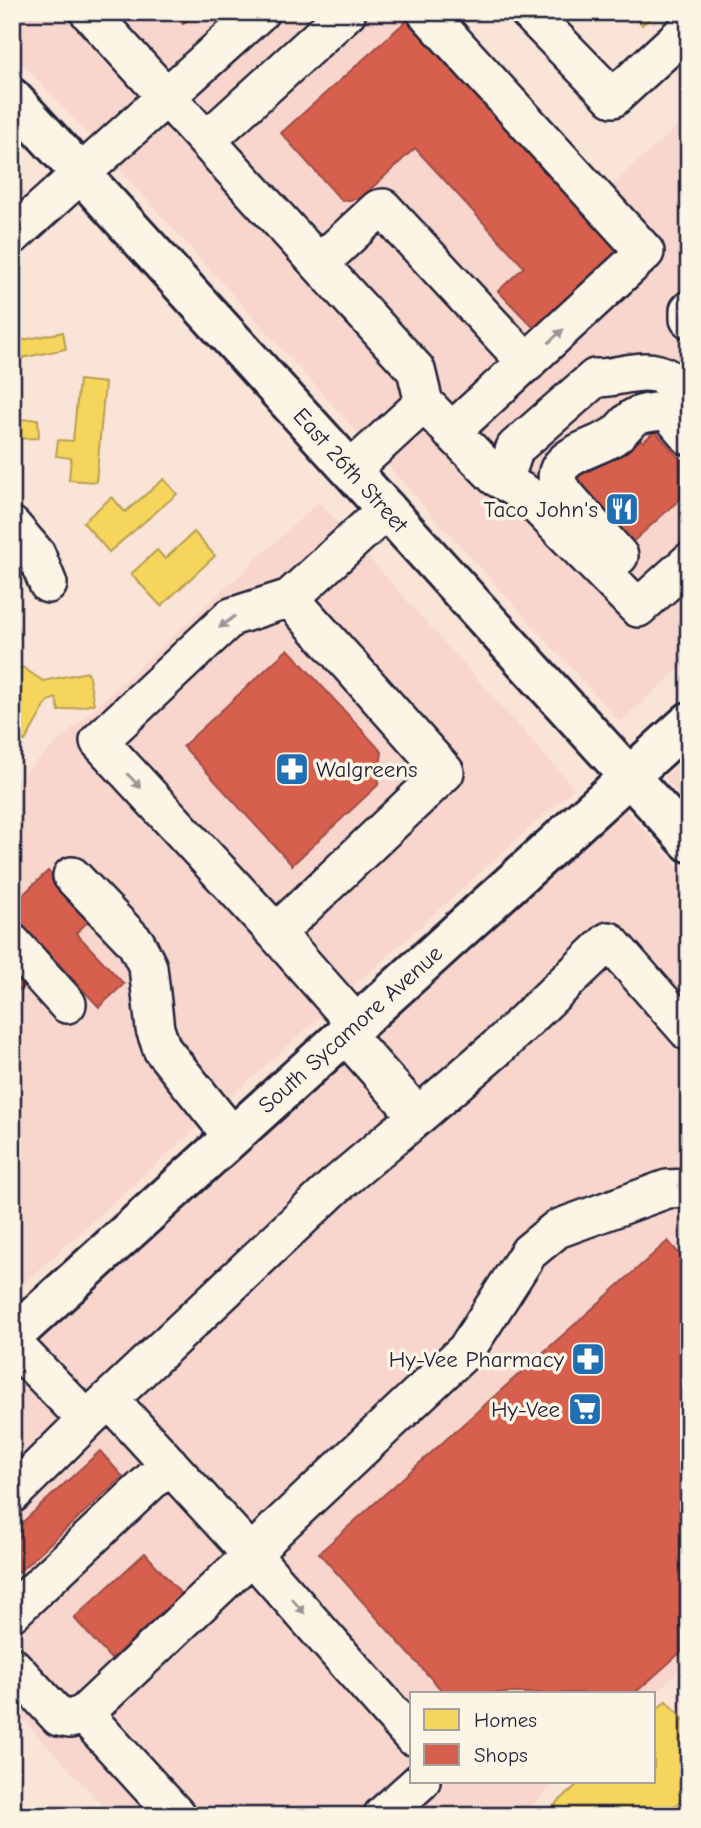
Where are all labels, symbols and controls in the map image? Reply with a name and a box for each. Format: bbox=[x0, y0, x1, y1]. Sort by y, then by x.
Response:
one-way arrow bbox=[547, 329, 564, 345]
street label: East 26th Street bbox=[288, 402, 415, 539]
restaurant icon: Taco John's bbox=[603, 490, 641, 528]
place label: Taco John's bbox=[484, 496, 598, 523]
one-way arrow bbox=[217, 615, 236, 629]
pharmacy icon: Walgreens bbox=[273, 750, 311, 788]
place label: Walgreens bbox=[316, 756, 418, 783]
one-way arrow bbox=[125, 772, 141, 789]
street label: South Sycamore Avenue bbox=[253, 940, 448, 1119]
pharmacy icon: Hy-Vee Pharmacy bbox=[569, 1340, 607, 1378]
place label: Hy-Vee Pharmacy bbox=[389, 1346, 565, 1373]
supermarket icon: Hy-Vee bbox=[566, 1390, 604, 1428]
place label: Hy-Vee bbox=[491, 1396, 560, 1423]
one-way arrow bbox=[290, 1597, 306, 1615]
legend bbox=[410, 1692, 656, 1783]
text: Homes bbox=[474, 1708, 537, 1732]
text: Shops bbox=[474, 1743, 528, 1767]

